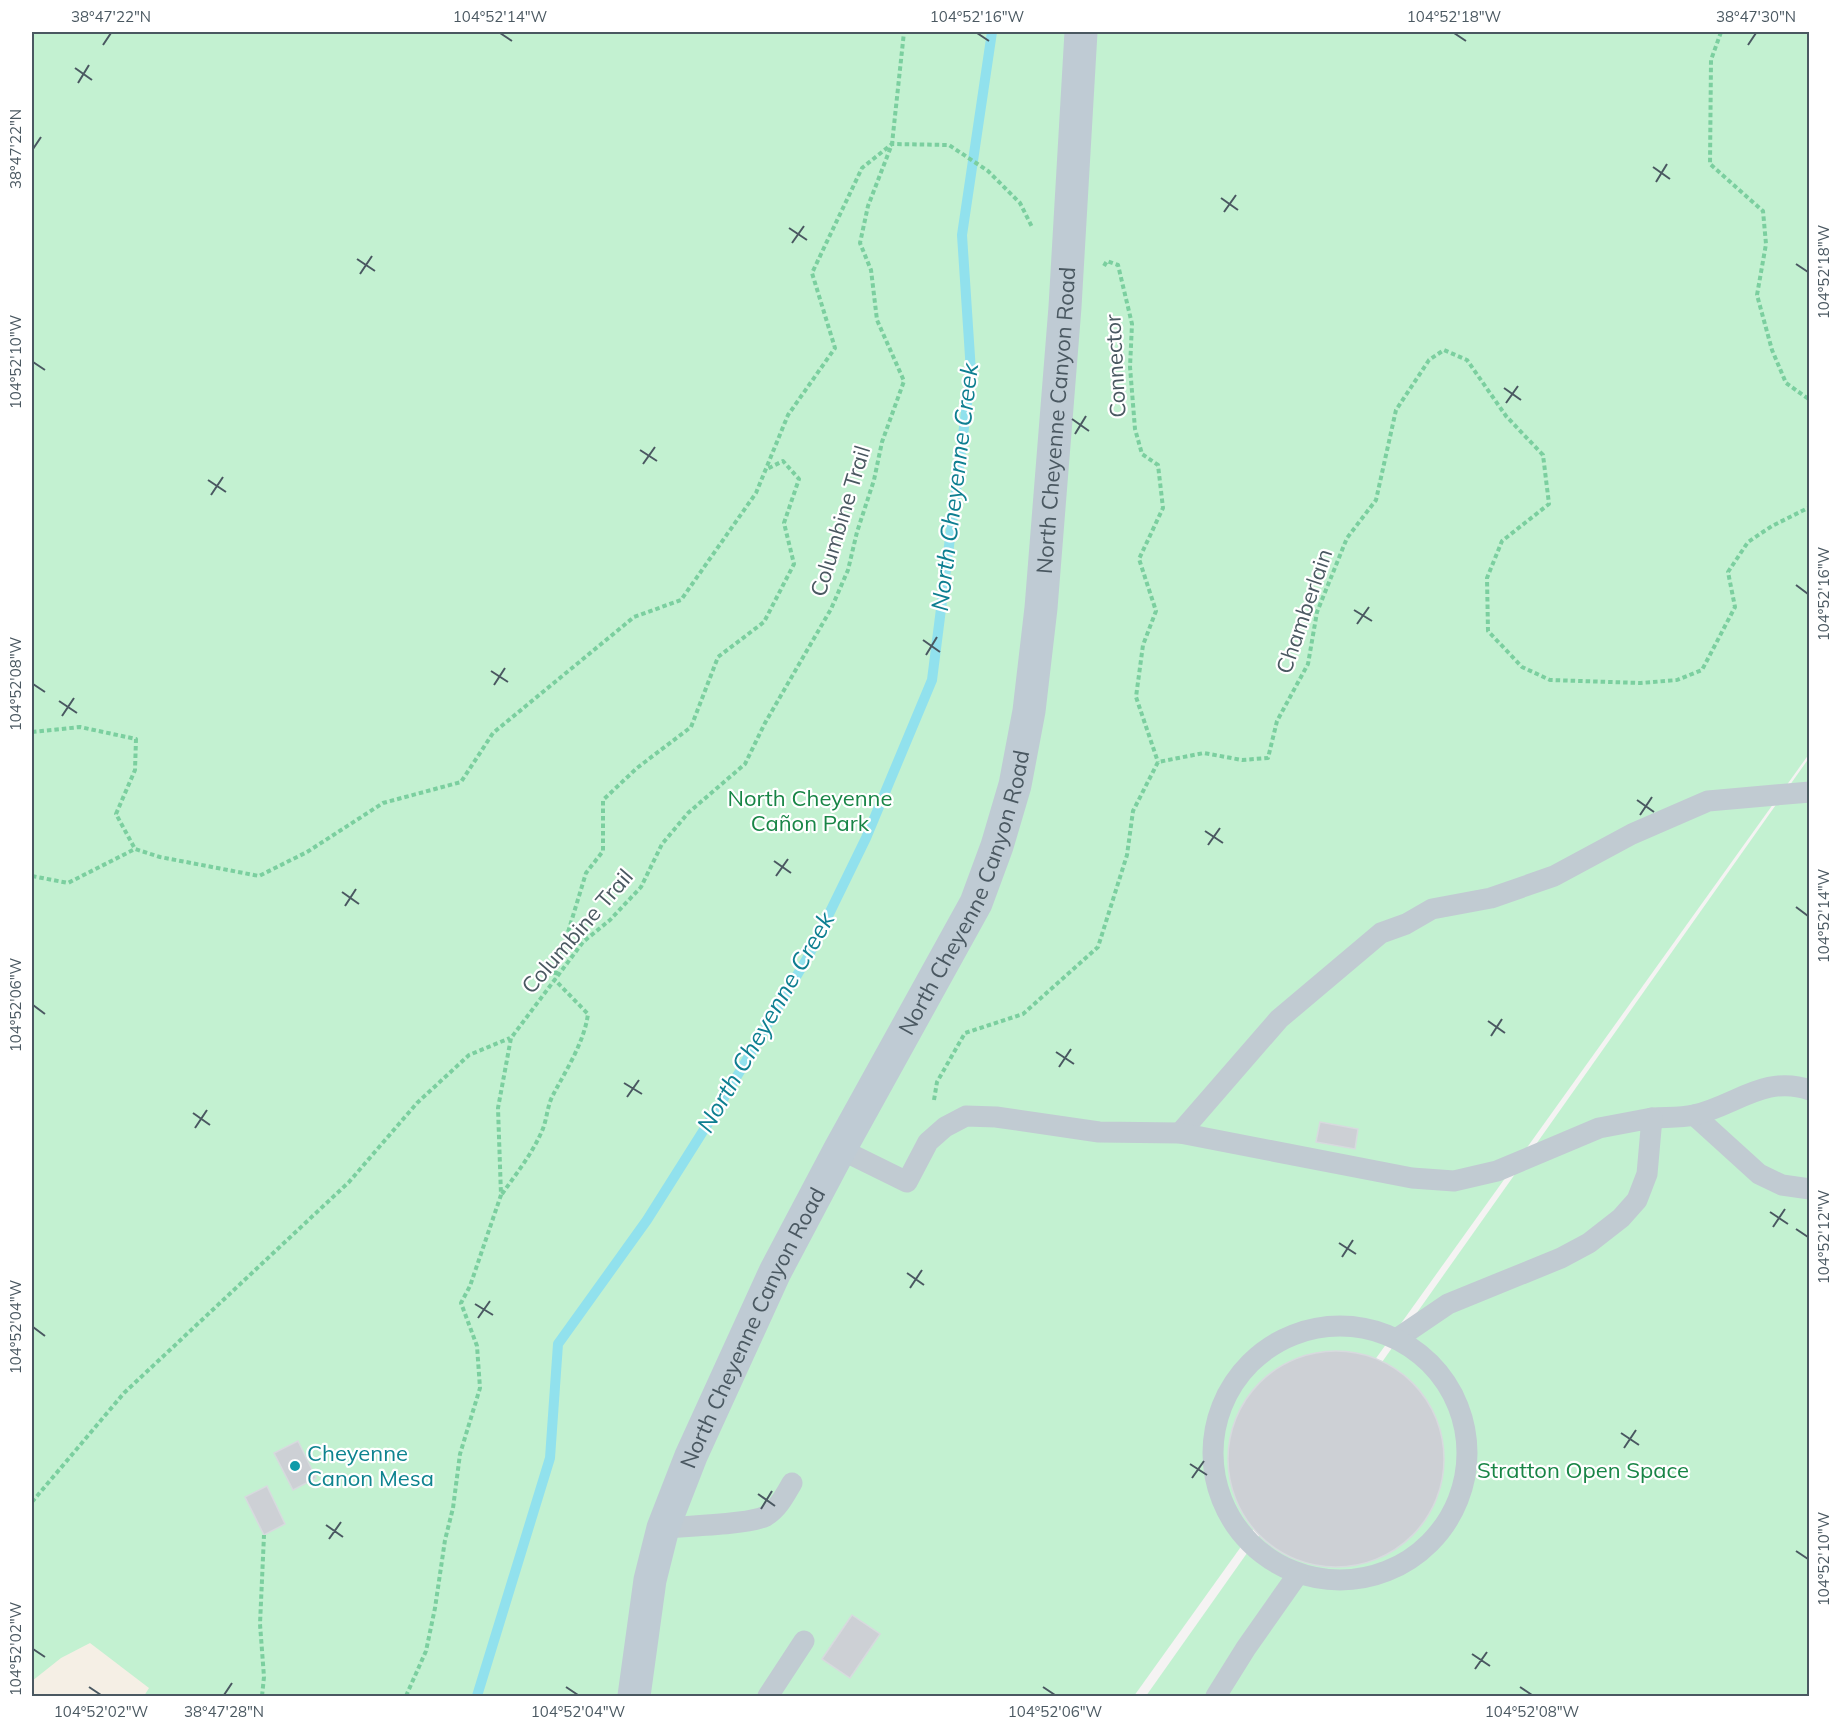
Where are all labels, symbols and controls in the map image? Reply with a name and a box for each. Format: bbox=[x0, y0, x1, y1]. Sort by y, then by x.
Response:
text: 38°47'22"N bbox=[71, 7, 151, 26]
text: 104°52'14"W bbox=[453, 7, 548, 26]
text: 104°52'16"W bbox=[930, 7, 1025, 26]
text: 104°52'18"W bbox=[1407, 7, 1502, 26]
text: 38°47'30"N bbox=[1716, 7, 1796, 26]
text: 38°47'22"N bbox=[6, 109, 25, 189]
text: 104°52'18"W bbox=[1814, 224, 1833, 319]
street label: North Cheyenne Canyon Road bbox=[1030, 266, 1081, 575]
text: 104°52'10"W bbox=[6, 314, 25, 409]
street label: Connector bbox=[1098, 314, 1132, 418]
water label: North Cheyenne Creek bbox=[924, 361, 984, 613]
street label: Columbine Trail bbox=[804, 442, 876, 600]
street label: Chamberlain bbox=[1270, 545, 1338, 677]
text: 104°52'16"W bbox=[1814, 546, 1833, 641]
text: 104°52'08"W bbox=[6, 636, 25, 731]
street label: North Cheyenne Canyon Road bbox=[892, 748, 1035, 1040]
park label: North Cheyenne Cañon Park bbox=[728, 784, 892, 837]
street label: Columbine Trail bbox=[515, 863, 639, 999]
text: 104°52'14"W bbox=[1814, 868, 1833, 963]
water label: North Cheyenne Creek bbox=[690, 906, 841, 1138]
text: 104°52'06"W bbox=[6, 957, 25, 1052]
street label: North Cheyenne Canyon Road bbox=[674, 1182, 831, 1472]
text: 104°52'12"W bbox=[1814, 1189, 1833, 1284]
text: 104°52'04"W bbox=[6, 1279, 25, 1374]
place label: Cheyenne Canon Mesa bbox=[307, 1439, 434, 1492]
park label: Stratton Open Space bbox=[1477, 1456, 1689, 1484]
marker: Cheyenne Canon Mesa bbox=[288, 1459, 302, 1473]
text: 104°52'10"W bbox=[1814, 1511, 1833, 1606]
text: 104°52'02"W bbox=[6, 1601, 25, 1696]
text: 104°52'02"W bbox=[54, 1702, 149, 1721]
text: 38°47'28"N bbox=[184, 1702, 264, 1721]
text: 104°52'04"W bbox=[531, 1702, 626, 1721]
text: 104°52'06"W bbox=[1008, 1702, 1103, 1721]
text: 104°52'08"W bbox=[1485, 1702, 1580, 1721]

